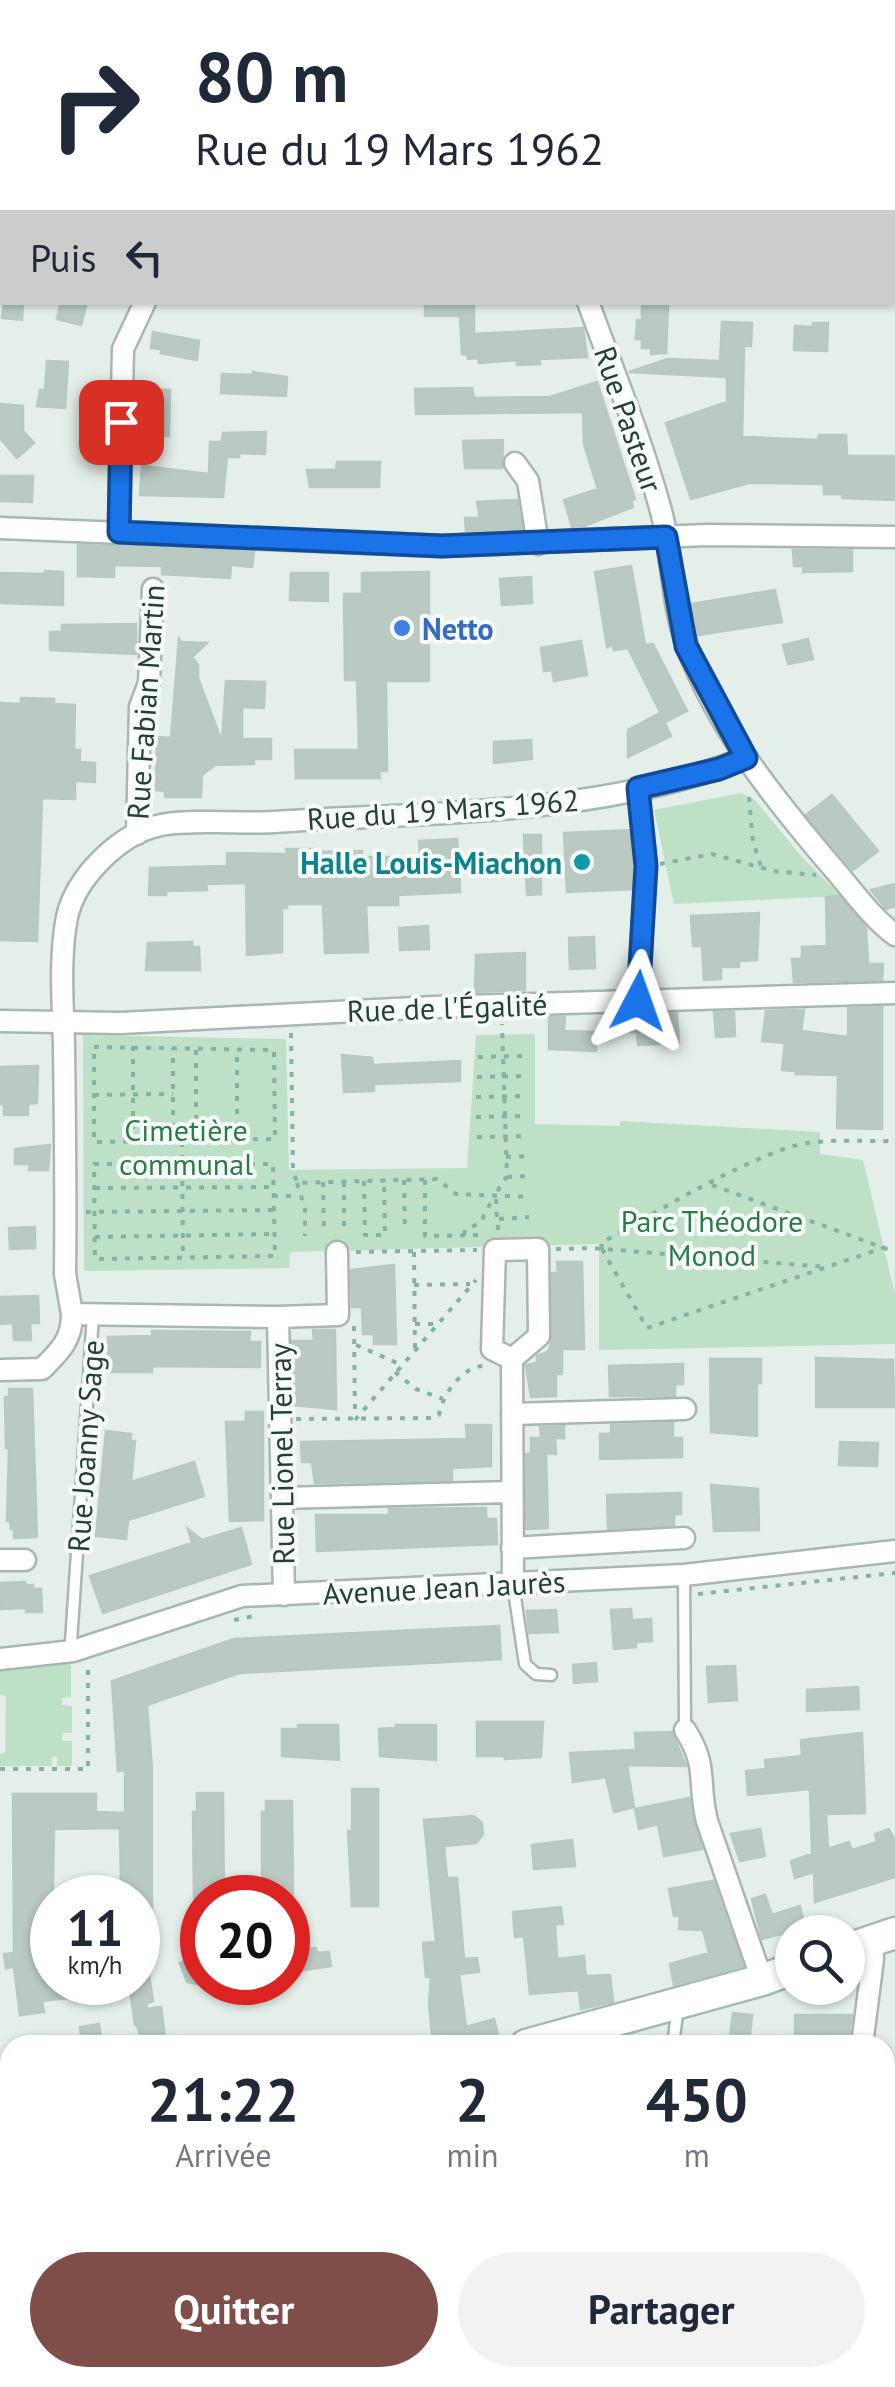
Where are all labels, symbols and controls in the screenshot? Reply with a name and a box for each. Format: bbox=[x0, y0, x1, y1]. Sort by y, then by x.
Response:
text: 80 m bbox=[195, 31, 348, 121]
icon: right bbox=[30, 40, 160, 170]
text: Rue du 19 Mars 1962 bbox=[195, 119, 604, 177]
icon: left bbox=[117, 230, 172, 285]
text: Puis bbox=[30, 233, 97, 282]
street label: Rue Pasteur bbox=[586, 341, 672, 497]
pin bbox=[79, 380, 164, 465]
icon: arrive bbox=[94, 395, 149, 450]
street label: Rue Fabian Martin bbox=[117, 583, 173, 821]
place label: Netto bbox=[422, 609, 494, 648]
marker: Netto bbox=[391, 617, 413, 639]
street label: Rue du 19 Mars 1962 bbox=[306, 780, 580, 838]
place label: Halle Louis-Miachon bbox=[300, 843, 562, 882]
marker: Halle Louis-Miachon bbox=[571, 851, 593, 873]
position arrow bbox=[586, 949, 690, 1053]
street label: Rue de l'Égalité bbox=[346, 984, 548, 1030]
park label: Cimetière communal bbox=[119, 1110, 253, 1183]
park label: Parc Théodore Monod bbox=[621, 1201, 803, 1274]
street label: Rue Joanny Sage bbox=[58, 1339, 112, 1553]
street label: Rue Lionel Terray bbox=[260, 1343, 302, 1565]
street label: Avenue Jean Jaurès bbox=[322, 1561, 566, 1613]
speed limit sign: 20 bbox=[180, 1875, 310, 2005]
text: 11 bbox=[67, 1895, 123, 1960]
map controls bbox=[775, 1915, 865, 2005]
button: search bbox=[775, 1915, 865, 2005]
text: km/h bbox=[68, 1949, 122, 1981]
text: 21:22 bbox=[147, 2060, 299, 2138]
text: 2 bbox=[456, 2060, 490, 2138]
text: 450 bbox=[646, 2060, 748, 2138]
text: Arrivée bbox=[175, 2134, 271, 2176]
text: min bbox=[447, 2134, 499, 2176]
text: m bbox=[684, 2134, 710, 2176]
button: Quitter bbox=[30, 2252, 438, 2367]
button: Partager bbox=[458, 2252, 865, 2367]

